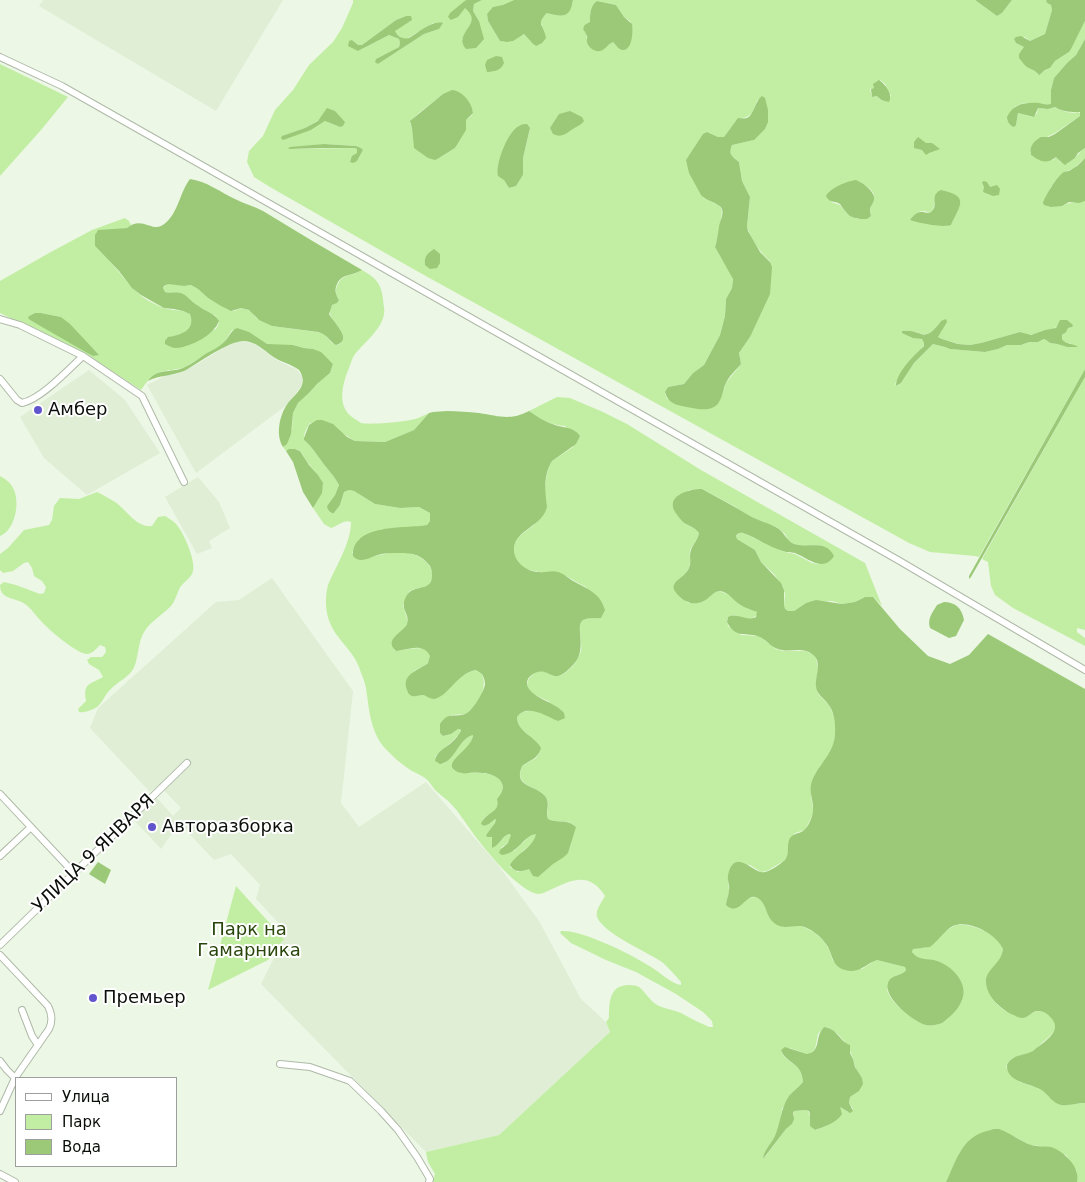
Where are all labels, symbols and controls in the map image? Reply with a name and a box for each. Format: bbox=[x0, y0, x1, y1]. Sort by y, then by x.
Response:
place label: Амбер bbox=[48, 399, 107, 421]
marker: Амбер bbox=[32, 404, 44, 416]
street label: УЛИЦА 9 ЯНВАРЯ bbox=[29, 790, 159, 918]
place label: Авторазборка bbox=[162, 816, 294, 838]
marker: Авторазборка bbox=[146, 821, 158, 833]
park label: Парк на Гамарника bbox=[197, 919, 301, 962]
place label: Премьер bbox=[103, 987, 186, 1009]
marker: Премьер bbox=[87, 992, 99, 1004]
legend bbox=[15, 1077, 178, 1167]
text: Улица bbox=[62, 1088, 110, 1106]
text: Парк bbox=[62, 1113, 101, 1131]
text: Вода bbox=[62, 1138, 101, 1156]

